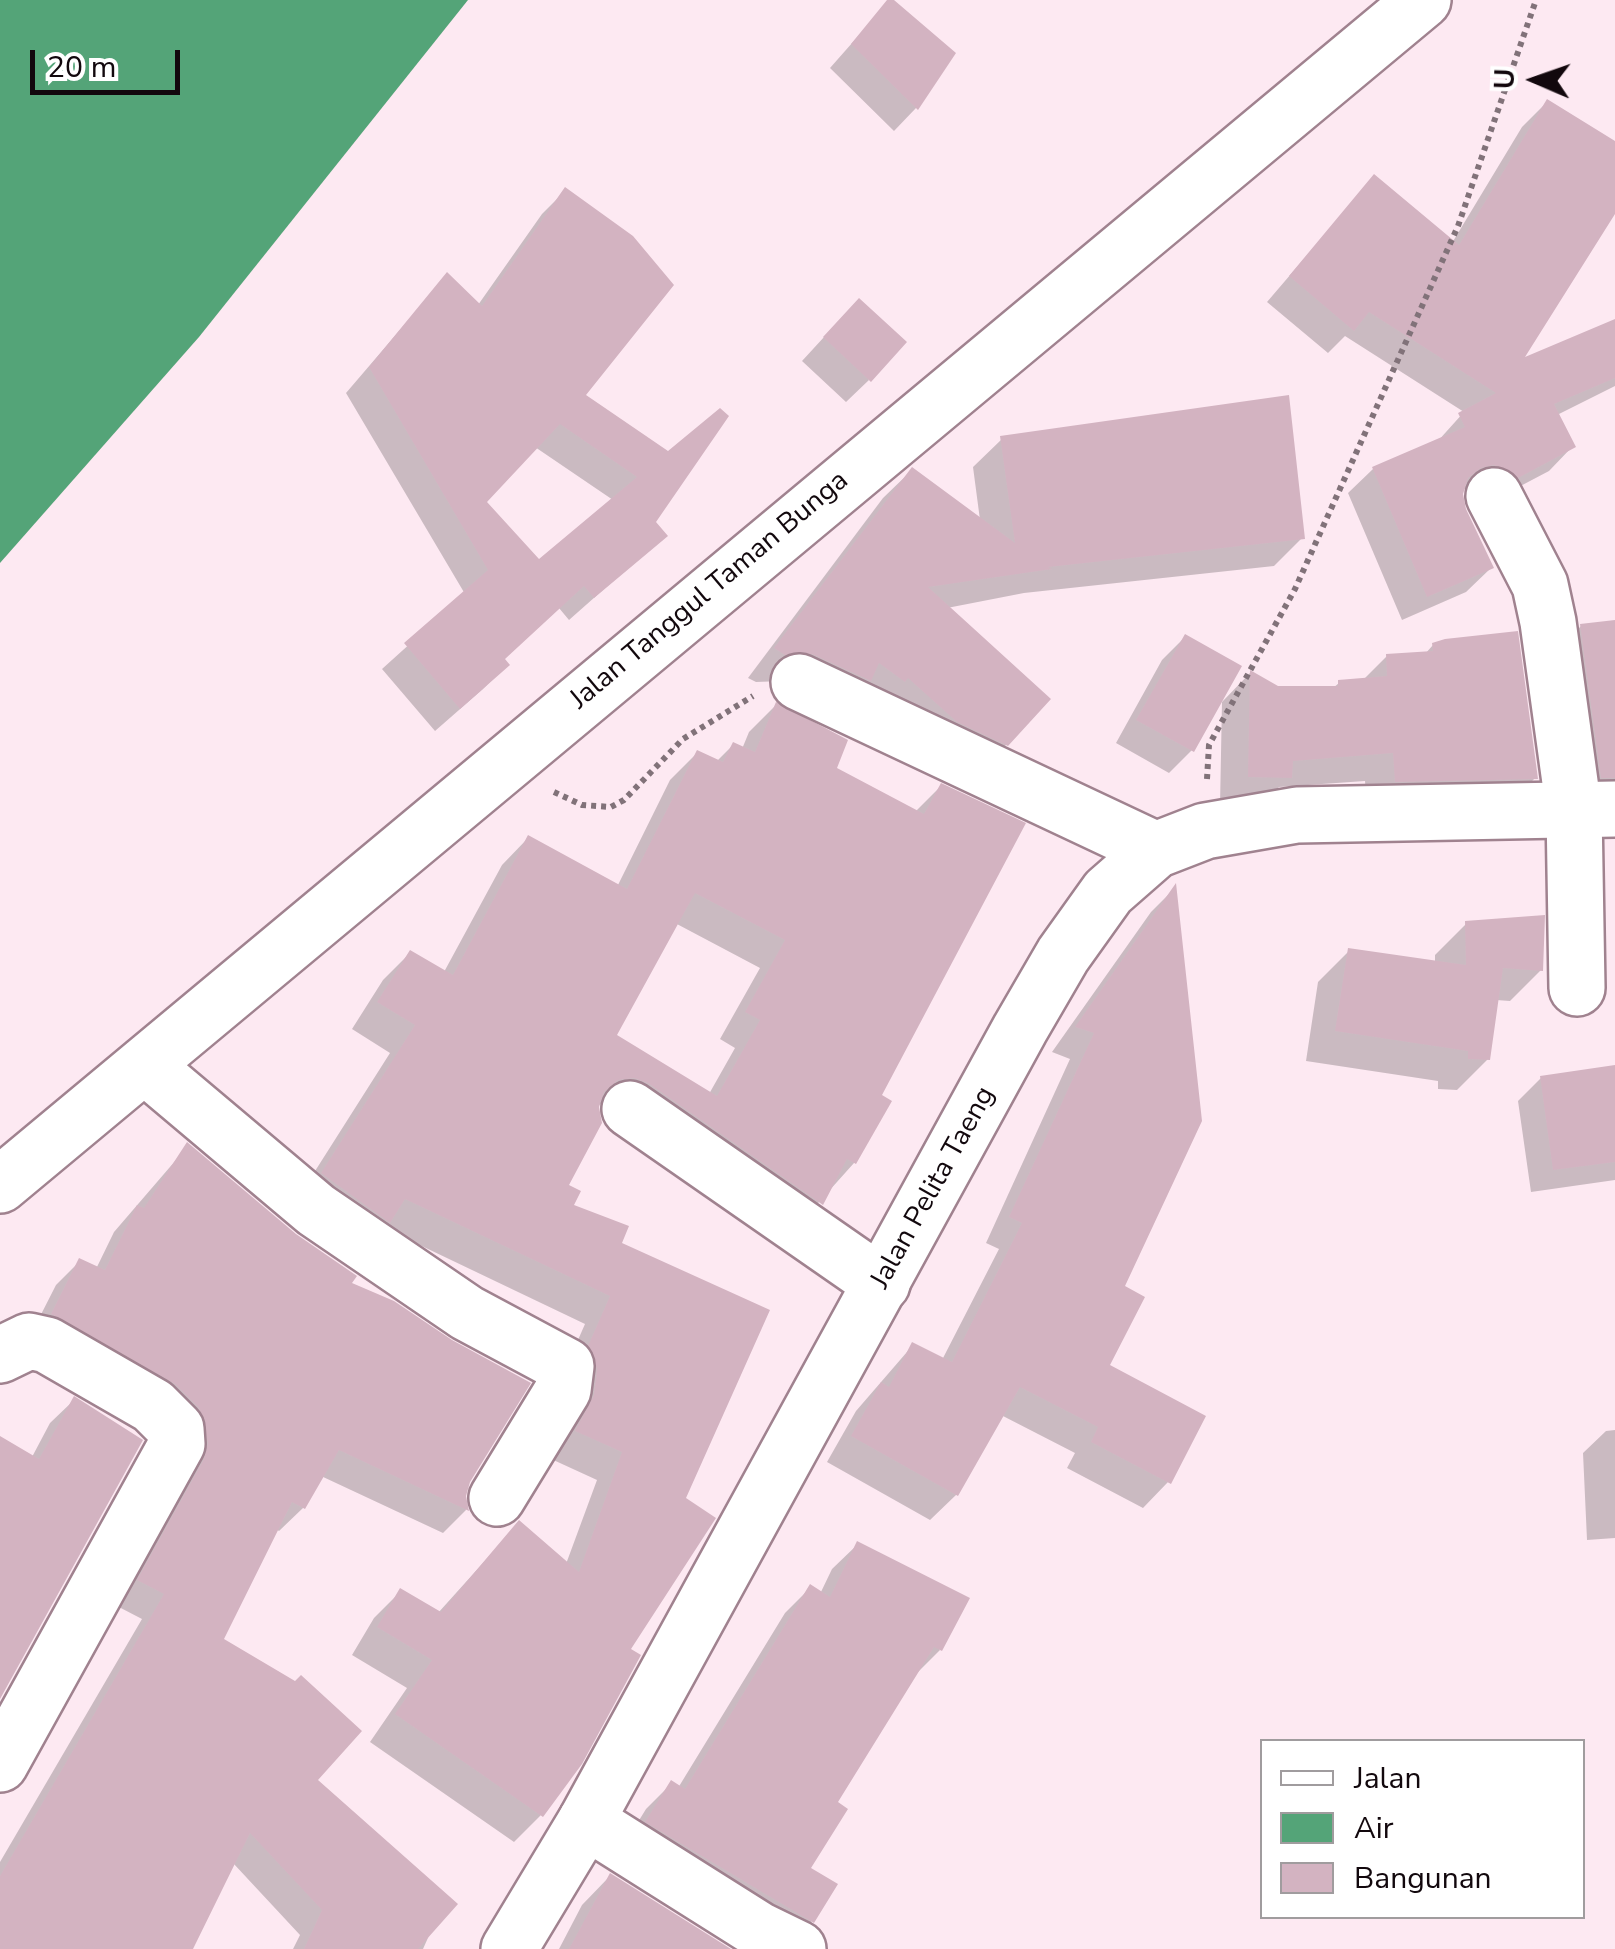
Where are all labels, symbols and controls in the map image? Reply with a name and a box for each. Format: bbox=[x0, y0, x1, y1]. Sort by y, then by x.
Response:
scale bar bbox=[35, 30, 185, 92]
north arrow bbox=[1485, 30, 1585, 130]
text: 20 m bbox=[47, 47, 116, 88]
text: U bbox=[1486, 68, 1524, 90]
street label: Jalan Tanggul Taman Bunga bbox=[564, 465, 856, 717]
street label: Jalan Pelita Taeng bbox=[865, 1081, 1003, 1295]
legend bbox=[1260, 1739, 1585, 1919]
text: Jalan bbox=[1354, 1758, 1421, 1799]
text: Air bbox=[1354, 1808, 1394, 1849]
text: Bangunan bbox=[1354, 1858, 1492, 1899]

